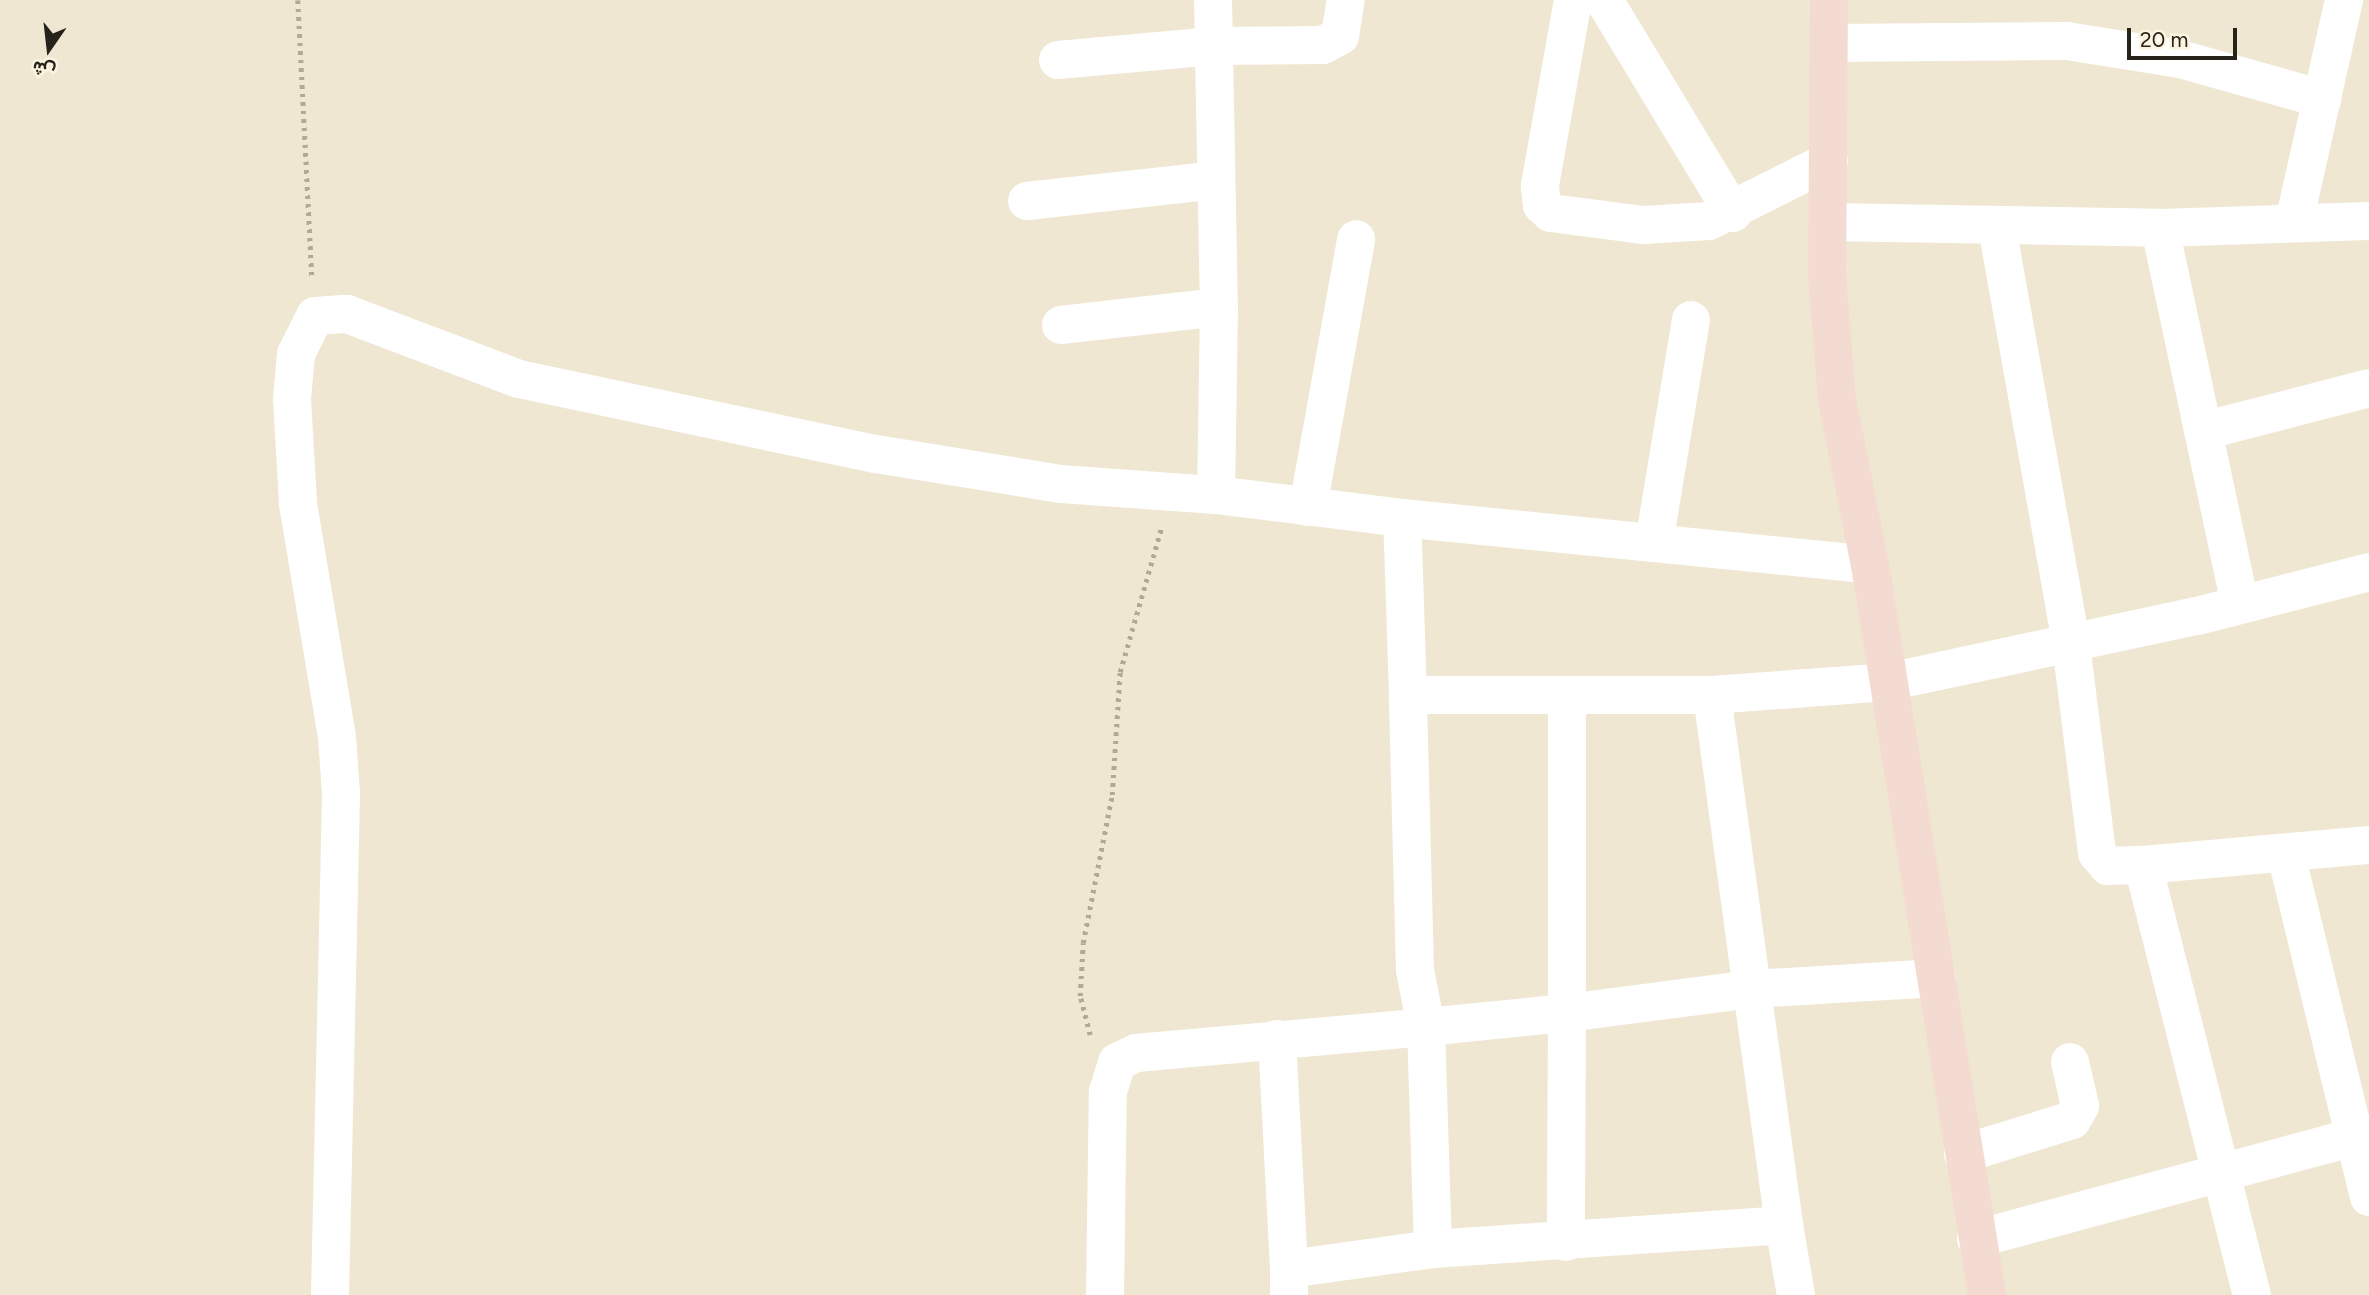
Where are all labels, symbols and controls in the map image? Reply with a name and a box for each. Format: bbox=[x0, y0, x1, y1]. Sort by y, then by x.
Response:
north arrow bbox=[14, 14, 84, 84]
scale bar bbox=[2131, 14, 2241, 58]
text: 20 m bbox=[2140, 27, 2188, 52]
text: ش bbox=[30, 56, 58, 84]

